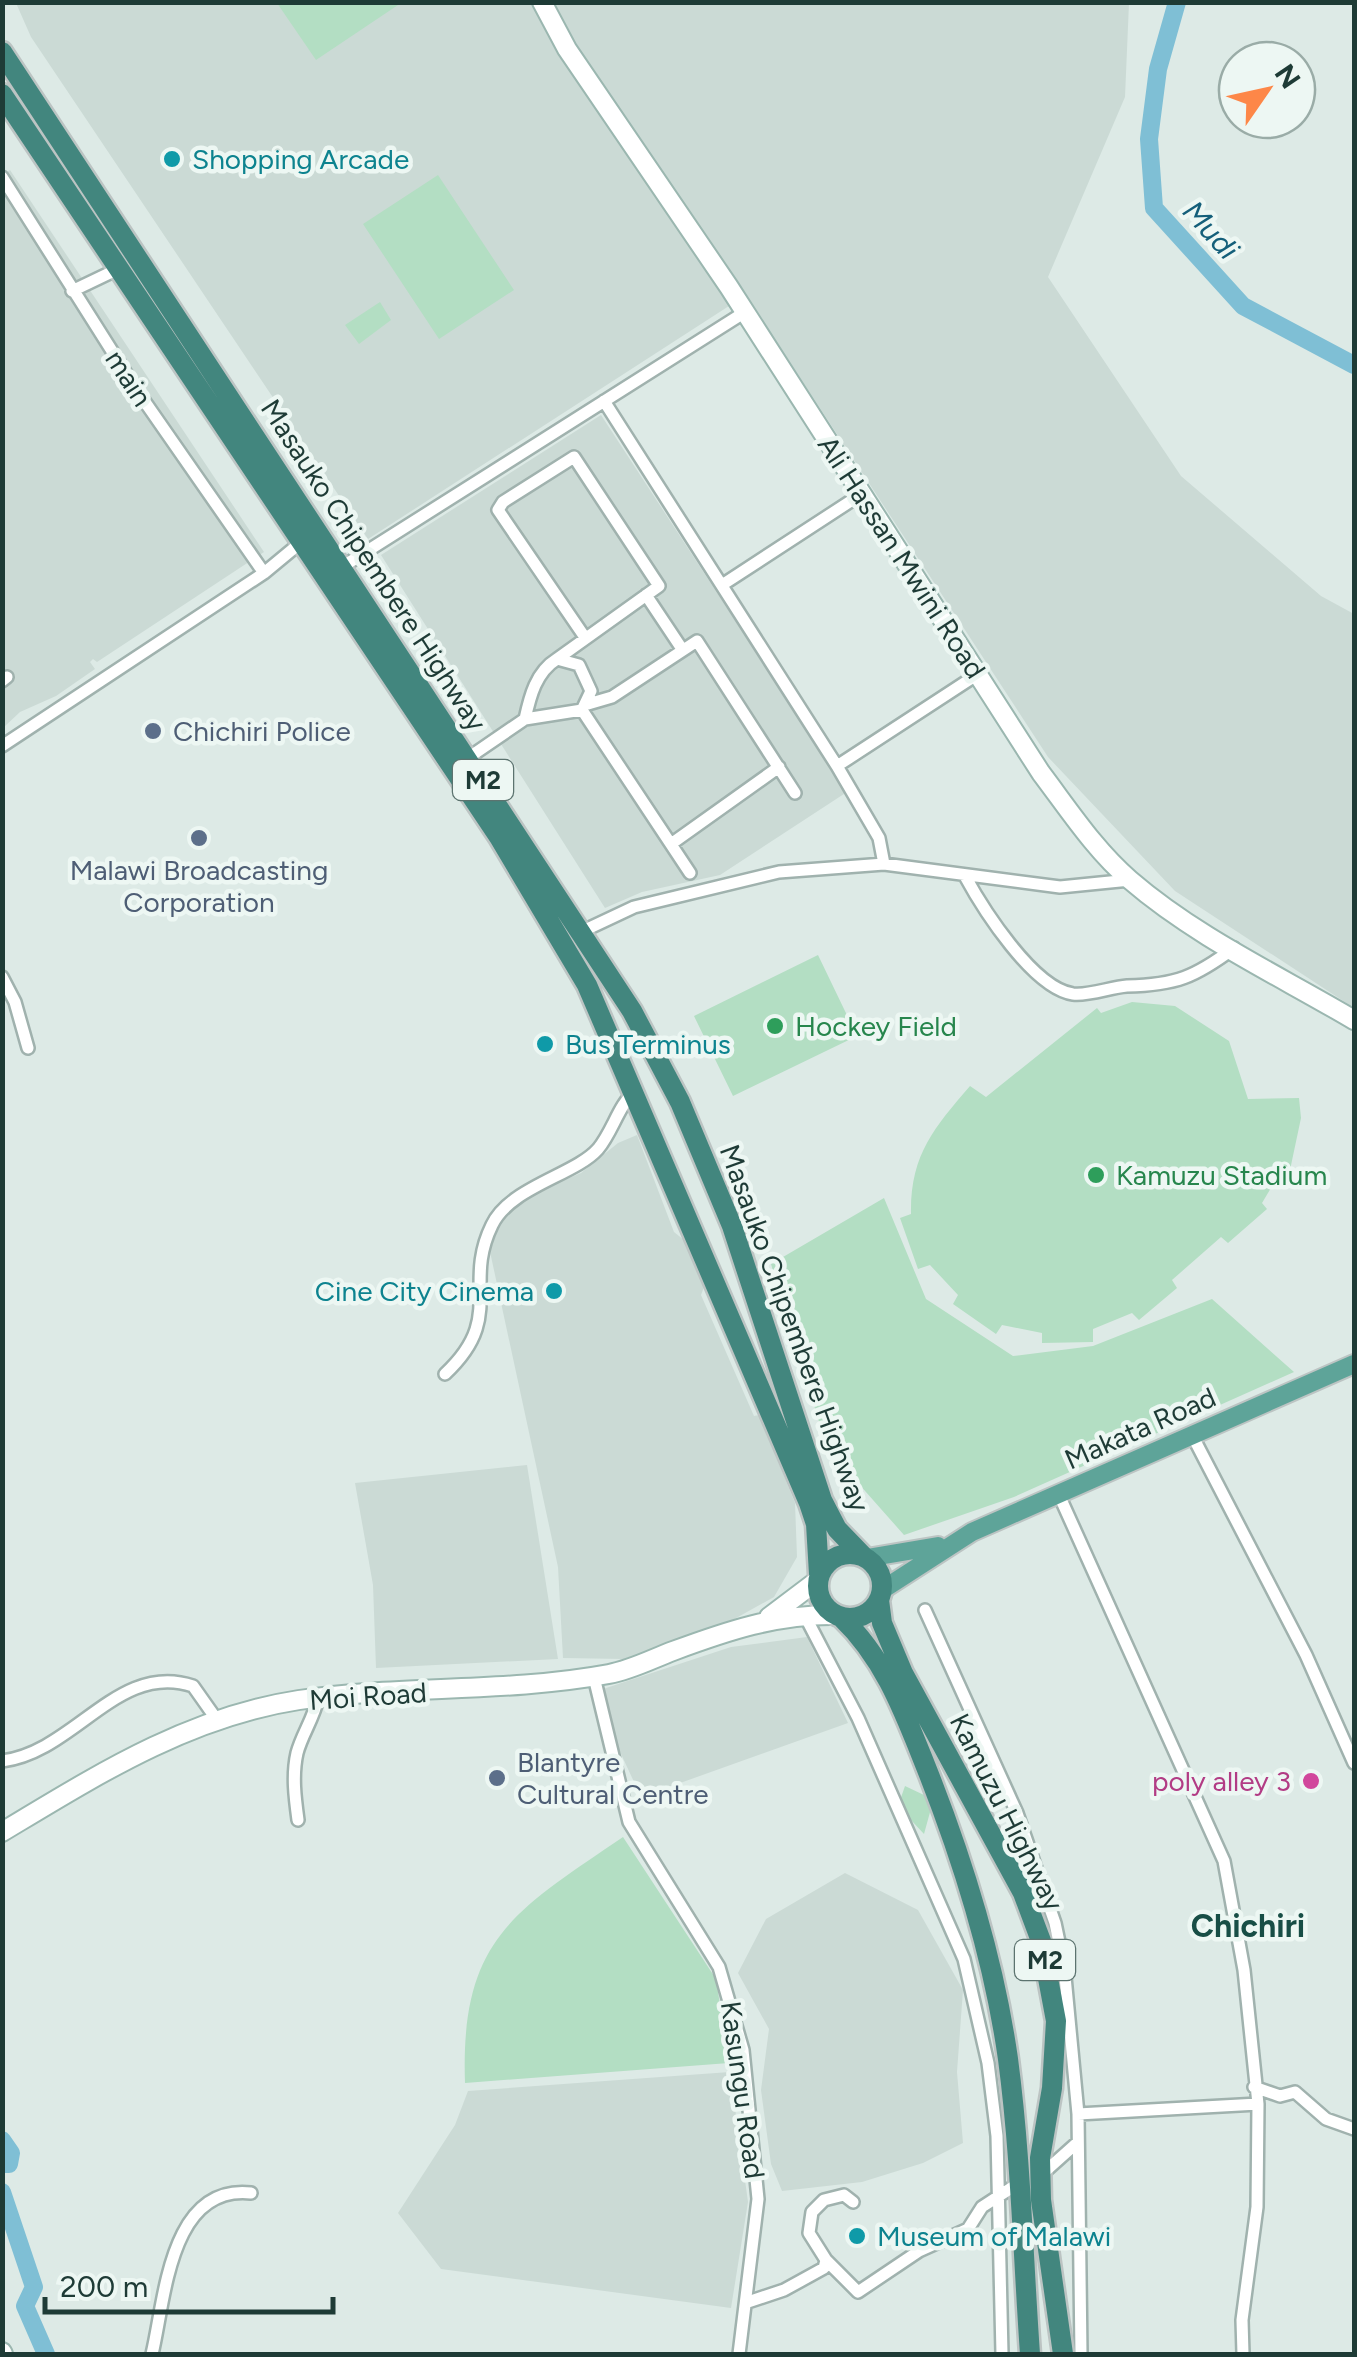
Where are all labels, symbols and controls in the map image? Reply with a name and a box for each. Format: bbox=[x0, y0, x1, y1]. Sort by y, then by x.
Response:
north arrow bbox=[1217, 40, 1317, 140]
text: N bbox=[1268, 58, 1308, 95]
place label: Shopping Arcade bbox=[192, 142, 409, 176]
marker: Shopping Arcade bbox=[161, 148, 183, 170]
water label: Mudi bbox=[1175, 193, 1248, 268]
street label: main bbox=[98, 343, 160, 413]
street label: Masauko Chipembere Highway bbox=[254, 393, 494, 737]
street label: Ali Hassan Mwini Road bbox=[811, 429, 993, 685]
place label: Chichiri Police bbox=[173, 714, 351, 748]
marker: Chichiri Police bbox=[142, 720, 164, 742]
road number: M2 bbox=[453, 760, 513, 800]
marker: Malawi Broadcasting Corporation bbox=[188, 827, 210, 849]
place label: Malawi Broadcasting Corporation bbox=[70, 853, 328, 919]
place label: Hockey Field bbox=[795, 1009, 957, 1043]
marker: Hockey Field bbox=[764, 1015, 786, 1037]
place label: Bus Terminus bbox=[565, 1027, 731, 1061]
marker: Bus Terminus bbox=[534, 1033, 556, 1055]
street label: Masauko Chipembere Highway bbox=[713, 1140, 878, 1517]
place label: Kamuzu Stadium bbox=[1116, 1158, 1327, 1192]
marker: Kamuzu Stadium bbox=[1085, 1164, 1107, 1186]
place label: Cine City Cinema bbox=[315, 1274, 534, 1308]
marker: Cine City Cinema bbox=[543, 1280, 565, 1302]
street label: Makata Road bbox=[1059, 1380, 1221, 1476]
street label: Moi Road bbox=[308, 1675, 428, 1717]
street label: Kamuzu Highway bbox=[943, 1708, 1071, 1916]
place label: Blantyre Cultural Centre bbox=[517, 1745, 708, 1811]
place label: poly alley 3 bbox=[1152, 1764, 1291, 1798]
marker: Blantyre Cultural Centre bbox=[486, 1767, 508, 1789]
marker: poly alley 3 bbox=[1300, 1770, 1322, 1792]
district label: Chichiri bbox=[1191, 1907, 1305, 1945]
road number: M2 bbox=[1015, 1940, 1075, 1980]
street label: Kasungu Road bbox=[714, 1999, 772, 2181]
place label: Museum of Malawi bbox=[877, 2219, 1111, 2253]
marker: Museum of Malawi bbox=[846, 2225, 868, 2247]
scale bar bbox=[45, 2252, 332, 2314]
text: 200 m bbox=[60, 2268, 148, 2305]

